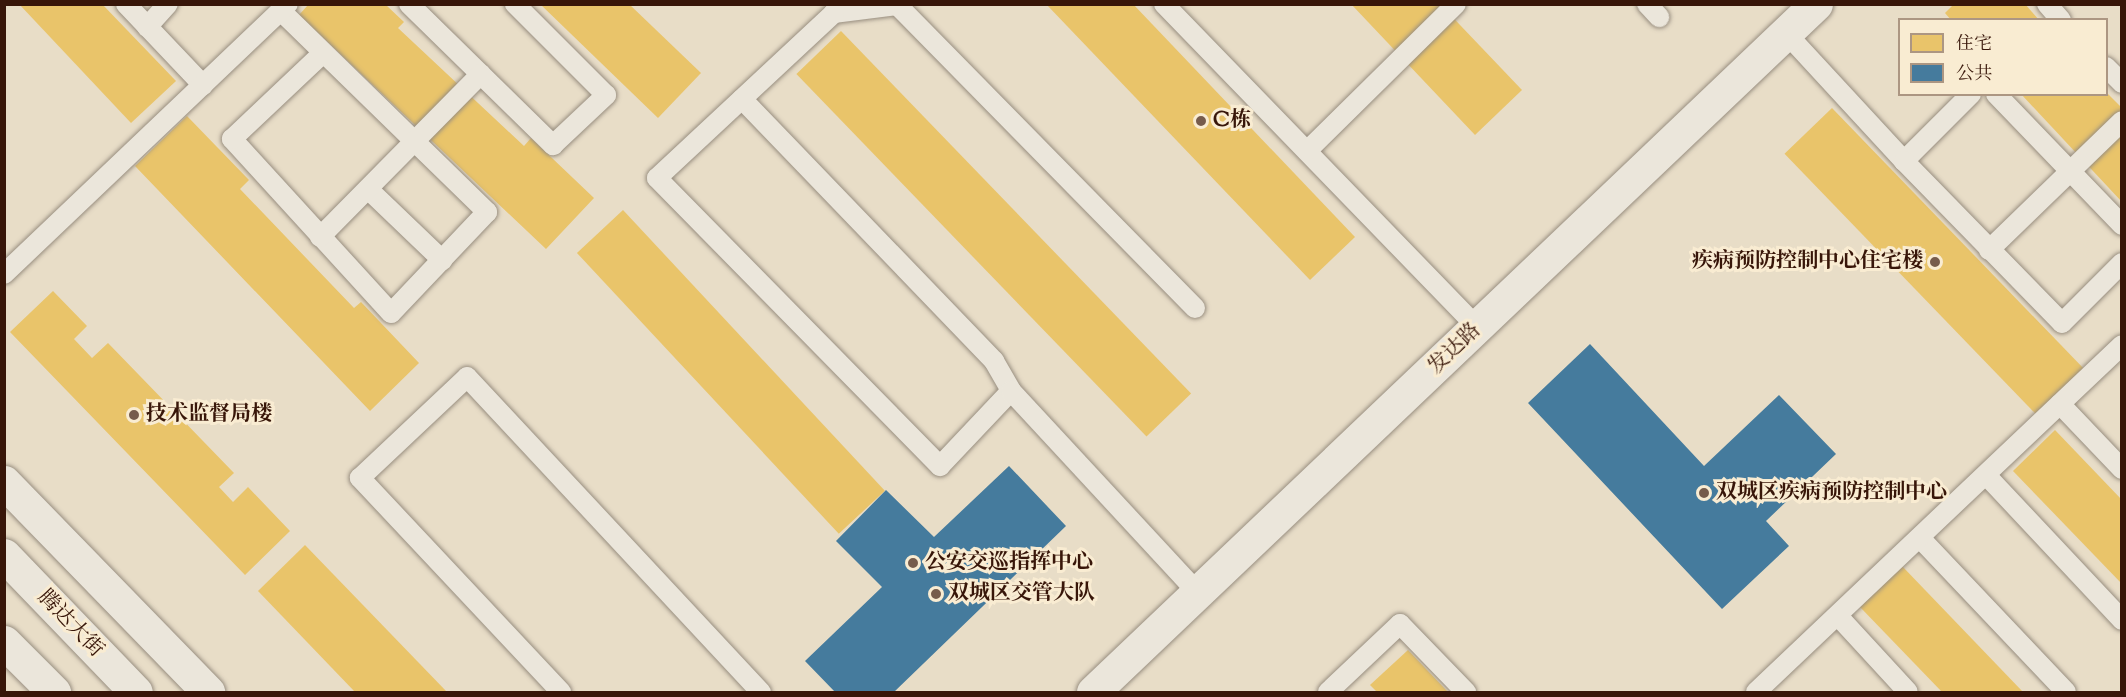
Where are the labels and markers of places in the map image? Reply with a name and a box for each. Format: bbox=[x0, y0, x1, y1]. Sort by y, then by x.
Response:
place label: C栋 bbox=[1213, 108, 1251, 134]
marker: C栋 bbox=[1194, 114, 1208, 128]
place label: 疾病预防控制中心住宅楼 bbox=[1692, 249, 1923, 275]
marker: 疾病预防控制中心住宅楼 bbox=[1928, 255, 1942, 269]
place label: 技术监督局楼 bbox=[146, 402, 272, 428]
marker: 技术监督局楼 bbox=[127, 408, 141, 422]
place label: 双城区疾病预防控制中心 bbox=[1716, 480, 1947, 506]
marker: 双城区疾病预防控制中心 bbox=[1697, 486, 1711, 500]
place label: 公安交巡指挥中心 bbox=[925, 550, 1093, 576]
marker: 公安交巡指挥中心 bbox=[906, 556, 920, 570]
place label: 双城区交管大队 bbox=[948, 581, 1095, 607]
marker: 双城区交管大队 bbox=[929, 587, 943, 601]

